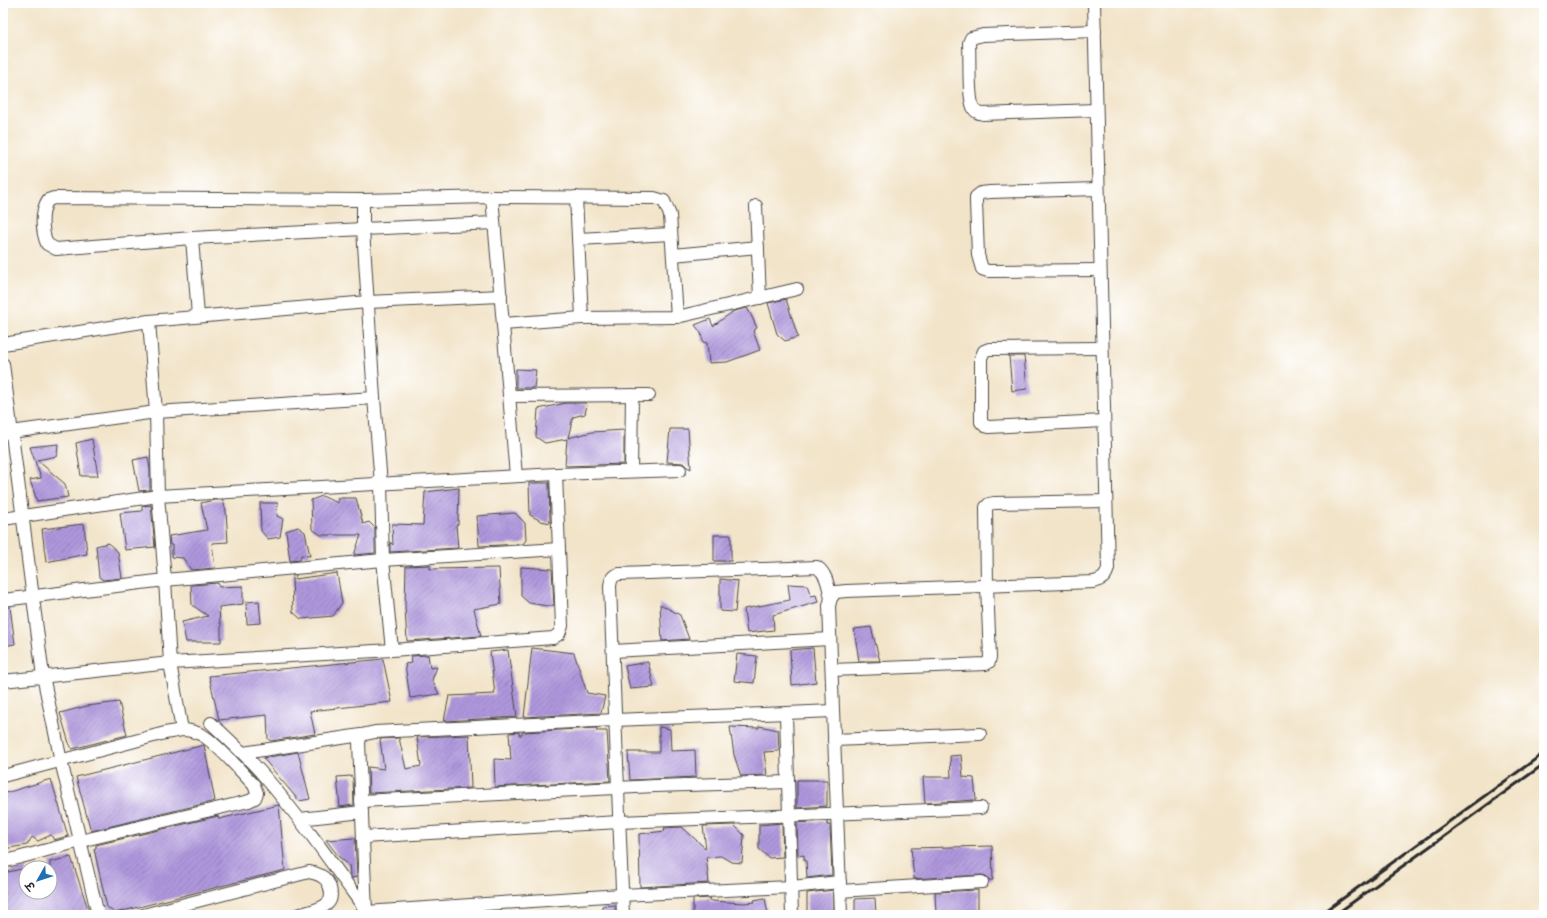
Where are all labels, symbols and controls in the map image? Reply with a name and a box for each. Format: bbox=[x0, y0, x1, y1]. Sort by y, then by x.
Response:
north arrow bbox=[18, 860, 58, 900]
text: उ bbox=[22, 878, 39, 894]

